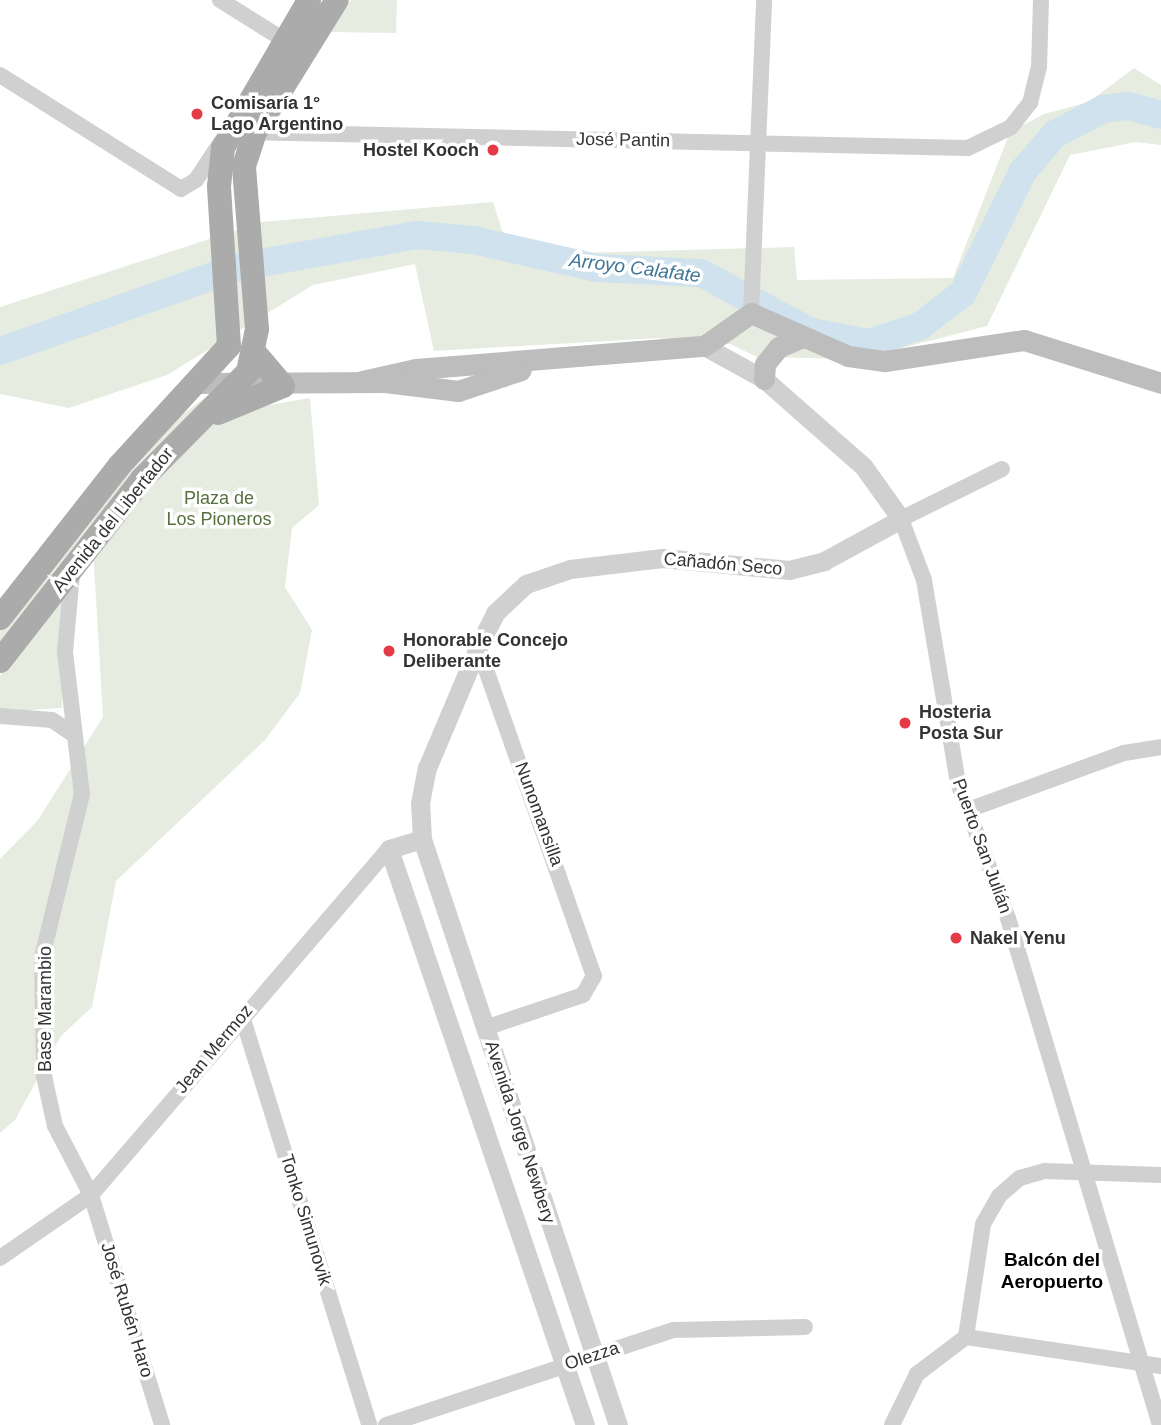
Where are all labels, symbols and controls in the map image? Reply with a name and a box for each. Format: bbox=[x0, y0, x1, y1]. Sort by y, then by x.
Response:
place label: Comisaría 1° Lago Argentino bbox=[211, 93, 344, 136]
marker: Comisaría 1° Lago Argentino bbox=[189, 106, 205, 122]
street label: José Pantin bbox=[576, 128, 670, 152]
place label: Hostel Kooch bbox=[363, 139, 479, 161]
marker: Hostel Kooch bbox=[485, 142, 501, 158]
water label: Arroyo Calafate bbox=[568, 249, 702, 287]
street label: Avenida del Libertador bbox=[48, 443, 178, 597]
park label: Plaza de Los Pioneros bbox=[166, 488, 272, 530]
street label: Cañadón Seco bbox=[663, 548, 783, 580]
place label: Honorable Concejo Deliberante bbox=[403, 630, 568, 672]
marker: Honorable Concejo Deliberante bbox=[381, 643, 397, 659]
place label: Hosteria Posta Sur bbox=[919, 702, 1003, 744]
marker: Hosteria Posta Sur bbox=[897, 715, 913, 731]
street label: Nunomansilla bbox=[510, 759, 568, 869]
street label: Puerto San Julián bbox=[948, 776, 1016, 916]
place label: Nakel Yenu bbox=[970, 927, 1066, 949]
marker: Nakel Yenu bbox=[948, 930, 964, 946]
street label: Base Marambio bbox=[34, 946, 56, 1072]
street label: Jean Mermoz bbox=[171, 1000, 257, 1098]
street label: Avenida Jorge Newbery bbox=[480, 1038, 560, 1226]
street label: Tonko Simunovik bbox=[276, 1152, 336, 1288]
street label: José Rubén Haro bbox=[96, 1240, 158, 1380]
district label: Balcón del Aeropuerto bbox=[1001, 1249, 1103, 1293]
street label: Olezza bbox=[562, 1337, 622, 1375]

